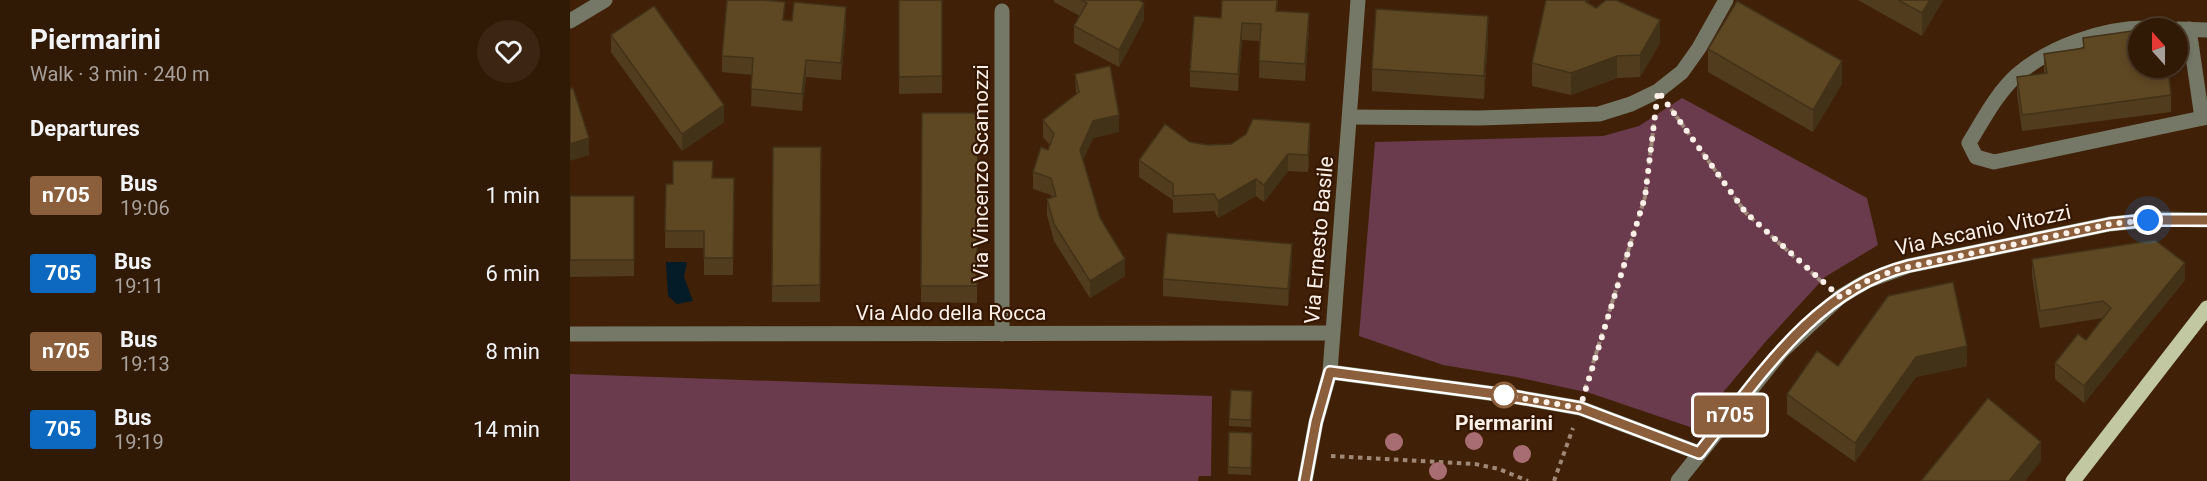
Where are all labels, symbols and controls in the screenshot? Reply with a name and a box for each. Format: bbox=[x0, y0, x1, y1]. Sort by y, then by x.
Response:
north arrow bbox=[2128, 18, 2188, 78]
map controls bbox=[2128, 18, 2188, 78]
button: heart bbox=[477, 20, 540, 83]
text: Piermarini bbox=[30, 23, 161, 56]
text: Walk · 3 min · 240 m bbox=[30, 62, 209, 86]
street label: Via Vincenzo Scamozzi bbox=[969, 64, 993, 282]
text: Departures bbox=[30, 116, 140, 141]
street label: Via Ernesto Basile bbox=[1300, 155, 1338, 325]
text: Bus bbox=[120, 171, 158, 196]
text: n705 bbox=[42, 183, 90, 207]
text: 1 min bbox=[485, 183, 540, 208]
text: 19:06 bbox=[120, 196, 170, 220]
street label: Via Ascanio Vitozzi bbox=[1893, 200, 2073, 260]
your location bbox=[2133, 205, 2163, 235]
text: Bus bbox=[114, 249, 152, 274]
text: 705 bbox=[45, 261, 81, 285]
text: 6 min bbox=[485, 261, 540, 286]
text: 19:11 bbox=[114, 274, 164, 298]
street label: Via Aldo della Rocca bbox=[855, 301, 1047, 325]
text: Bus bbox=[120, 327, 158, 352]
text: n705 bbox=[42, 339, 90, 363]
text: 8 min bbox=[485, 339, 540, 364]
text: 19:13 bbox=[120, 352, 170, 376]
marker: Piermarini bbox=[1491, 382, 1517, 408]
line badge: n705 bbox=[1688, 396, 1772, 434]
text: n705 bbox=[1706, 403, 1754, 427]
text: Bus bbox=[114, 405, 152, 430]
place label: Piermarini bbox=[1455, 411, 1553, 435]
text: 705 bbox=[45, 417, 81, 441]
text: 14 min bbox=[473, 417, 540, 442]
text: 19:19 bbox=[114, 430, 164, 454]

